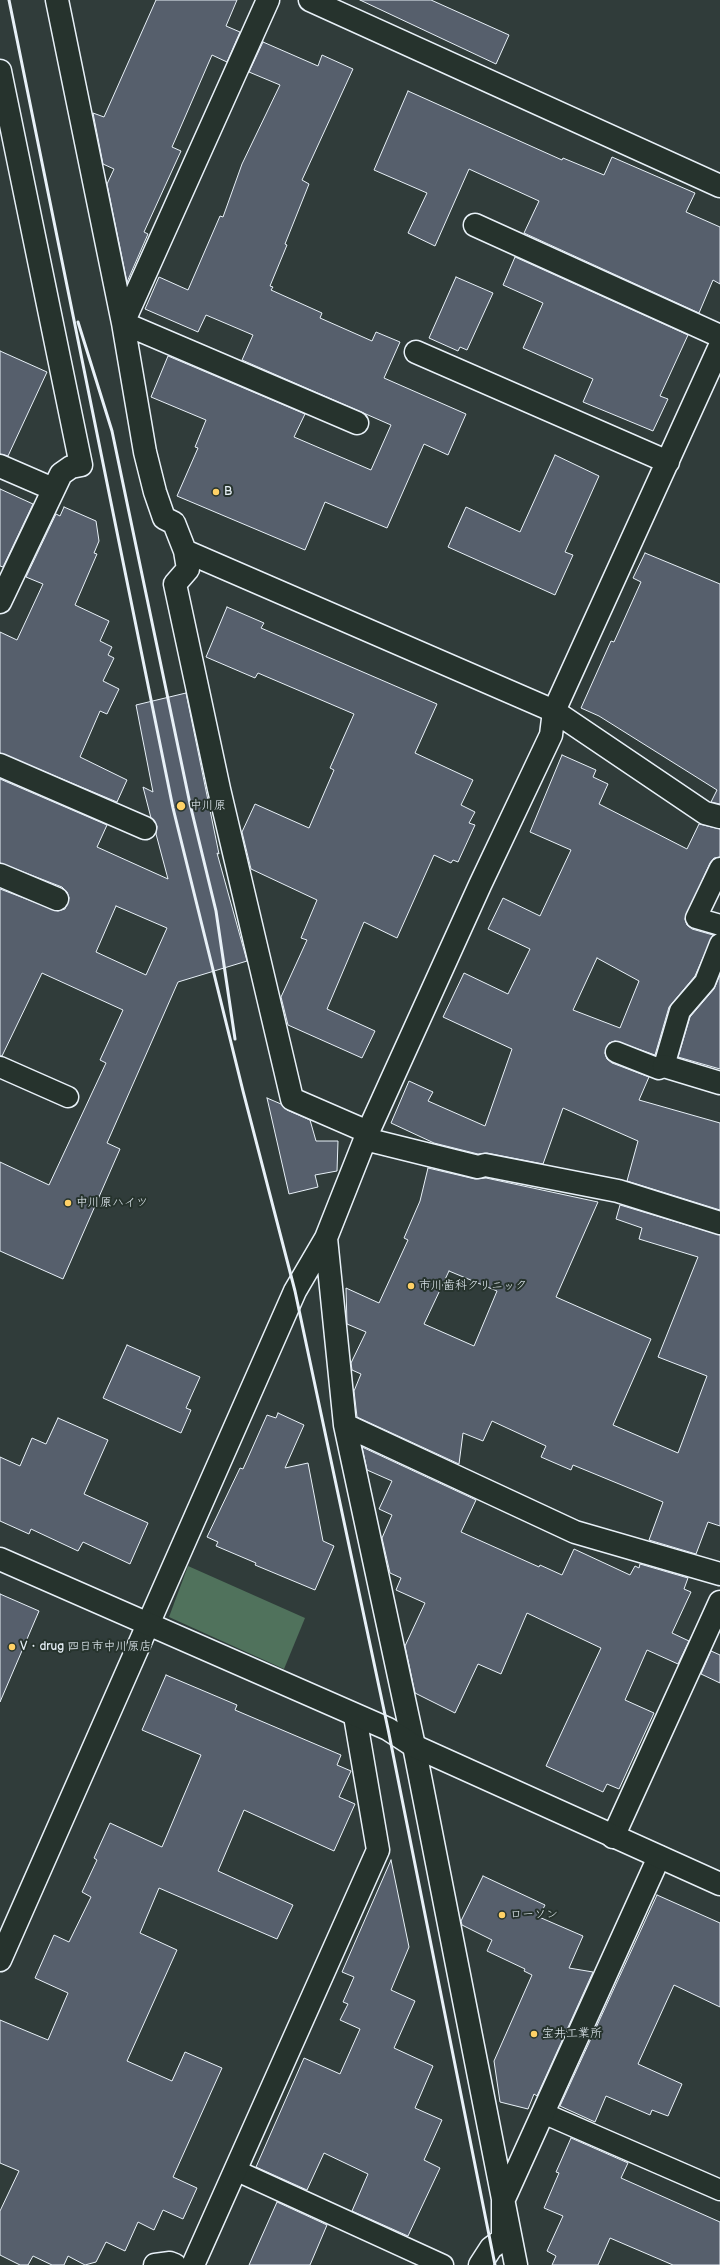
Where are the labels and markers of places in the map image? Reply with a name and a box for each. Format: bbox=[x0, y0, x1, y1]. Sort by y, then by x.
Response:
place label: B bbox=[224, 485, 232, 499]
marker: B bbox=[211, 487, 221, 497]
place label: 中川原 bbox=[190, 799, 226, 813]
marker: 中川原 bbox=[175, 800, 187, 812]
place label: 中川原ハイツ bbox=[76, 1196, 148, 1210]
marker: 中川原ハイツ bbox=[63, 1198, 73, 1208]
place label: 市川歯科クリニック bbox=[419, 1279, 527, 1293]
marker: 市川歯科クリニック bbox=[406, 1281, 416, 1291]
place label: V・drug 四日市中川原店 bbox=[20, 1640, 151, 1654]
marker: V・drug 四日市中川原店 bbox=[7, 1642, 17, 1652]
place label: ローソン bbox=[510, 1908, 558, 1922]
marker: ローソン bbox=[497, 1910, 507, 1920]
place label: 宝井工業所 bbox=[542, 2027, 602, 2041]
marker: 宝井工業所 bbox=[529, 2029, 539, 2039]

